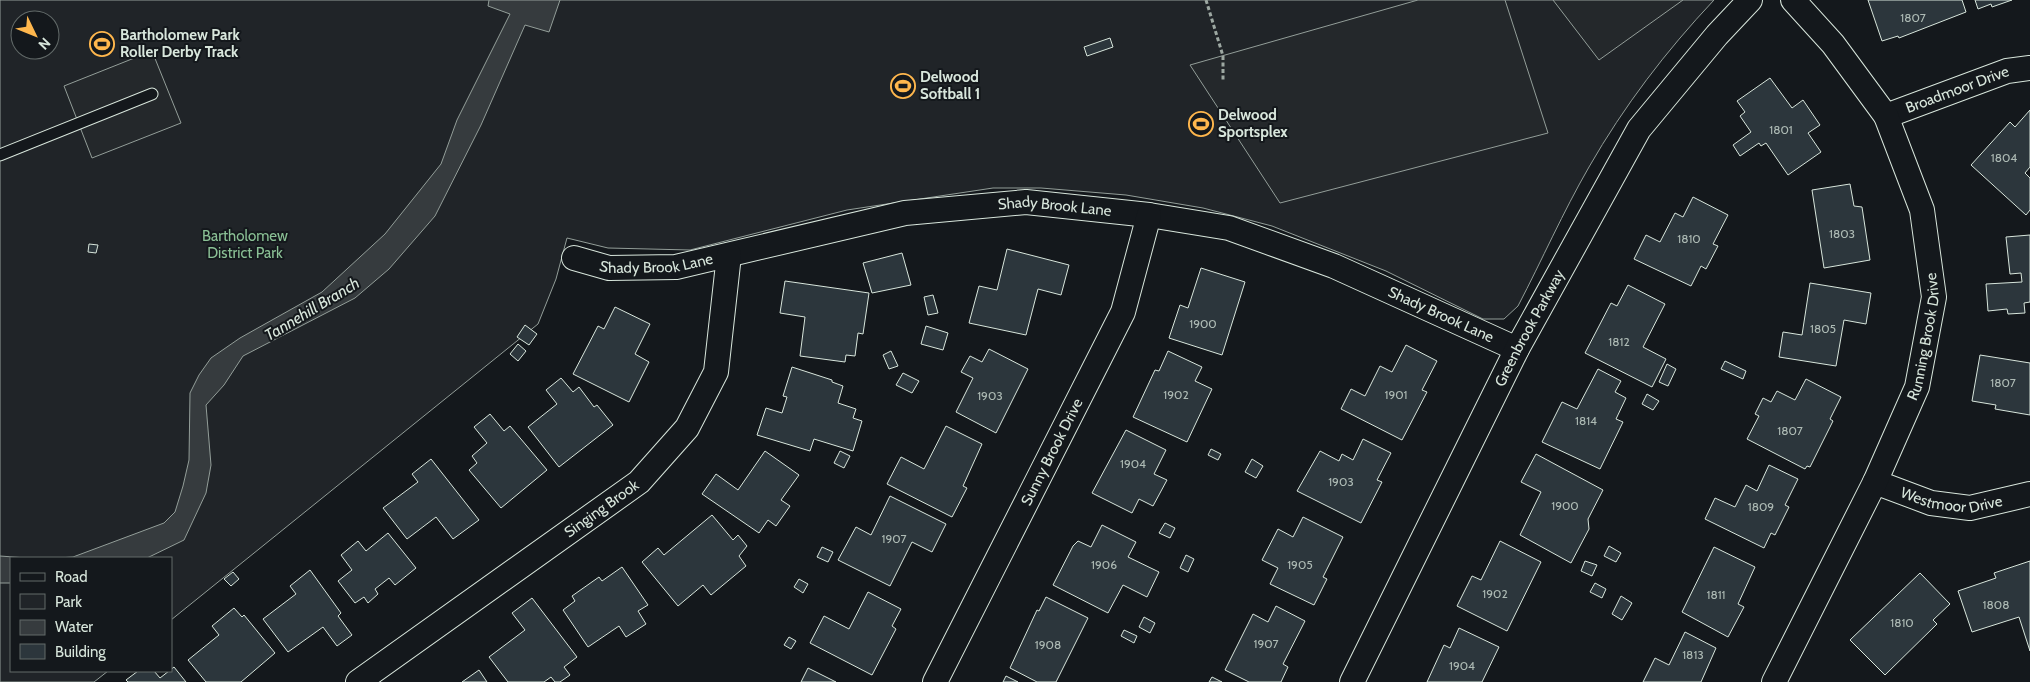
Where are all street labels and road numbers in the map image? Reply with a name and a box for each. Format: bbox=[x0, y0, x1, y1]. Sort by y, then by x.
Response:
street label: Broadmoor Drive bbox=[1903, 62, 2012, 117]
street label: Shady Brook Lane bbox=[997, 193, 1113, 220]
street label: Shady Brook Lane bbox=[597, 250, 715, 277]
street label: Greenbrook Parkway bbox=[1491, 266, 1568, 389]
street label: Running Brook Drive bbox=[1903, 271, 1943, 403]
street label: Shady Brook Lane bbox=[1385, 283, 1497, 346]
street label: Sunny Brook Drive bbox=[1017, 395, 1087, 509]
street label: Singing Brook bbox=[561, 476, 643, 541]
street label: Westmoor Drive bbox=[1898, 483, 2004, 517]

